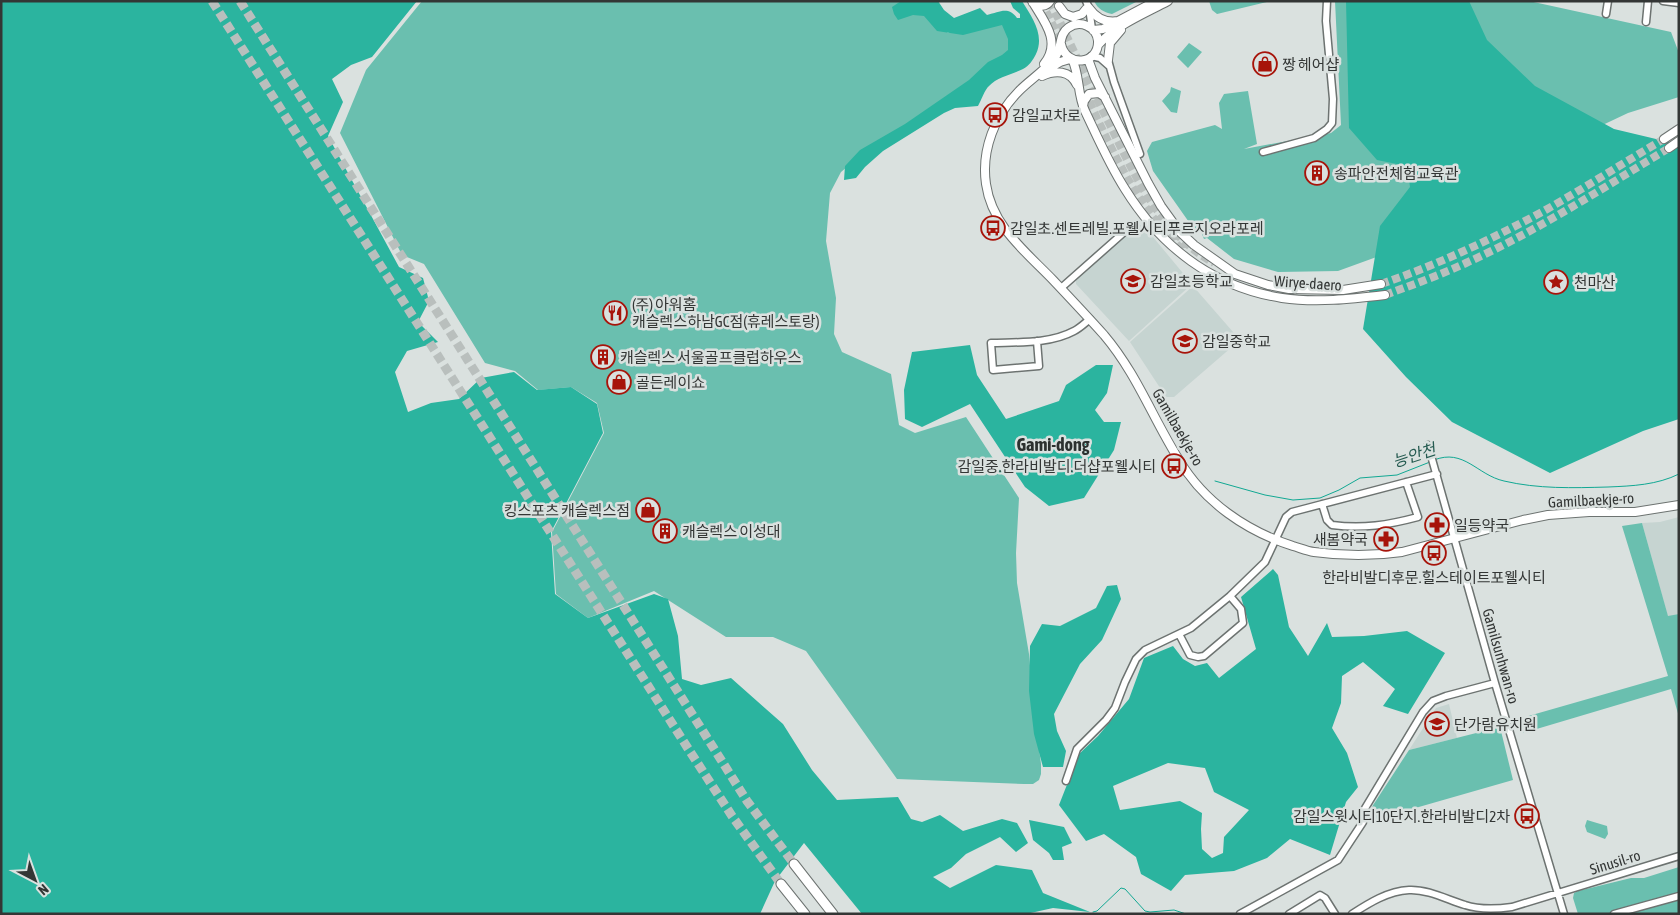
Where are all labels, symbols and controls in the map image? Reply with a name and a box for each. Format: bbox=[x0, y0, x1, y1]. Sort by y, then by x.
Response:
shop icon: 짱 헤어샵 bbox=[1252, 51, 1278, 77]
place label: 짱 헤어샵 bbox=[1282, 56, 1339, 73]
bus stop icon: 감일교차로 bbox=[982, 102, 1008, 128]
place label: 감일교차로 bbox=[1012, 107, 1081, 124]
building icon: 송파안전체험교육관 bbox=[1304, 160, 1330, 186]
place label: 송파안전체험교육관 bbox=[1334, 165, 1458, 182]
bus stop icon: 감일초.센트레빌.포웰시티푸르지오라포레 bbox=[980, 215, 1006, 241]
place label: 감일초.센트레빌.포웰시티푸르지오라포레 bbox=[1010, 220, 1264, 237]
school or university icon: 감일초등학교 bbox=[1120, 268, 1146, 294]
place icon: 천마산 bbox=[1543, 269, 1569, 295]
street label: Wirye-daero bbox=[1274, 272, 1342, 294]
place label: 감일초등학교 bbox=[1150, 273, 1233, 290]
place label: 천마산 bbox=[1574, 274, 1616, 291]
place label: (주) 아워홈 캐슬렉스하남GC점(휴레스토랑) bbox=[632, 296, 820, 330]
restaurant icon: (주) 아워홈 캐슬렉스하남GC점(휴레스토랑) bbox=[602, 300, 628, 326]
school or university icon: 감일중학교 bbox=[1172, 328, 1198, 354]
place label: 감일중학교 bbox=[1202, 333, 1271, 350]
building icon: 캐슬렉스 서울골프클럽하우스 bbox=[590, 344, 616, 370]
place label: 캐슬렉스 서울골프클럽하우스 bbox=[620, 349, 802, 366]
shop icon: 골든레이쇼 bbox=[606, 369, 632, 395]
place label: 골든레이쇼 bbox=[636, 374, 705, 391]
street label: Gamilbaekje-ro bbox=[1149, 385, 1207, 469]
district label: Gami-dong bbox=[1017, 434, 1090, 455]
water label: 능안천 bbox=[1390, 439, 1440, 470]
bus stop icon: 감일중.한라비발디.더샵포웰시티 bbox=[1161, 453, 1187, 479]
place label: 감일중.한라비발디.더샵포웰시티 bbox=[957, 458, 1156, 475]
street label: Gamilbaekje-ro bbox=[1548, 489, 1634, 511]
shop icon: 킹스포츠 캐슬렉스점 bbox=[635, 497, 661, 523]
place label: 킹스포츠 캐슬렉스점 bbox=[504, 502, 630, 519]
pharmacy icon: 일등약국 bbox=[1424, 512, 1450, 538]
place label: 일등약국 bbox=[1454, 517, 1509, 534]
building icon: 캐슬렉스 이성대 bbox=[652, 518, 678, 544]
place label: 캐슬렉스 이성대 bbox=[682, 523, 781, 540]
pharmacy icon: 새봄약국 bbox=[1373, 526, 1399, 552]
place label: 새봄약국 bbox=[1313, 531, 1368, 548]
bus stop icon: 한라비발디후문.힐스테이트포웰시티 bbox=[1421, 540, 1447, 566]
place label: 한라비발디후문.힐스테이트포웰시티 bbox=[1322, 569, 1546, 586]
street label: Gamilsunhwan-ro bbox=[1479, 606, 1523, 706]
school or university icon: 단가람유치원 bbox=[1424, 711, 1450, 737]
place label: 단가람유치원 bbox=[1454, 716, 1537, 733]
bus stop icon: 감일스윗시티10단지.한라비발디2차 bbox=[1514, 803, 1540, 829]
place label: 감일스윗시티10단지.한라비발디2차 bbox=[1293, 808, 1510, 825]
street label: Sinusil-ro bbox=[1588, 846, 1642, 878]
north arrow bbox=[10, 855, 60, 905]
text: N bbox=[35, 881, 52, 899]

